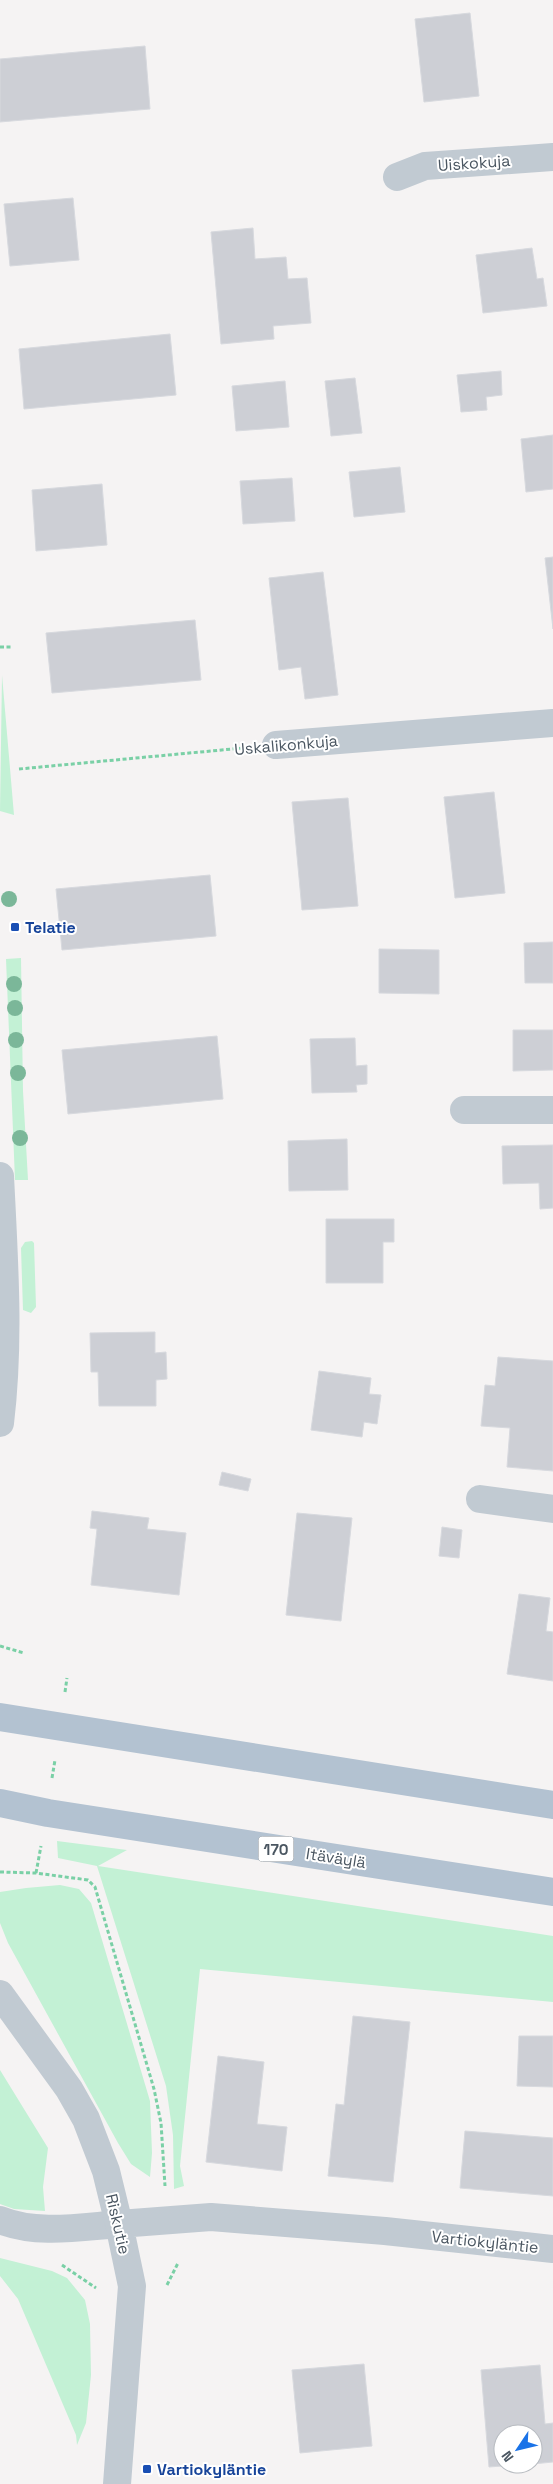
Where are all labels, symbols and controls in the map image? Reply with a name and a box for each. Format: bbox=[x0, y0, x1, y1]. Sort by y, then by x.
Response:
street label: Uiskokuja bbox=[437, 150, 511, 176]
street label: Uskalikonkuja bbox=[233, 730, 339, 760]
place label: Telatie bbox=[25, 917, 76, 938]
marker: Telatie bbox=[9, 921, 21, 933]
road number: 170 bbox=[258, 1836, 294, 1862]
street label: Itäväylä bbox=[305, 1843, 367, 1873]
street label: Riskutie bbox=[101, 2192, 135, 2256]
street label: Vartiokyläntie bbox=[430, 2226, 540, 2258]
north arrow bbox=[493, 2424, 543, 2474]
text: N bbox=[497, 2447, 517, 2465]
place label: Vartiokyläntie bbox=[157, 2459, 266, 2480]
marker: Vartiokyläntie bbox=[141, 2463, 153, 2475]

